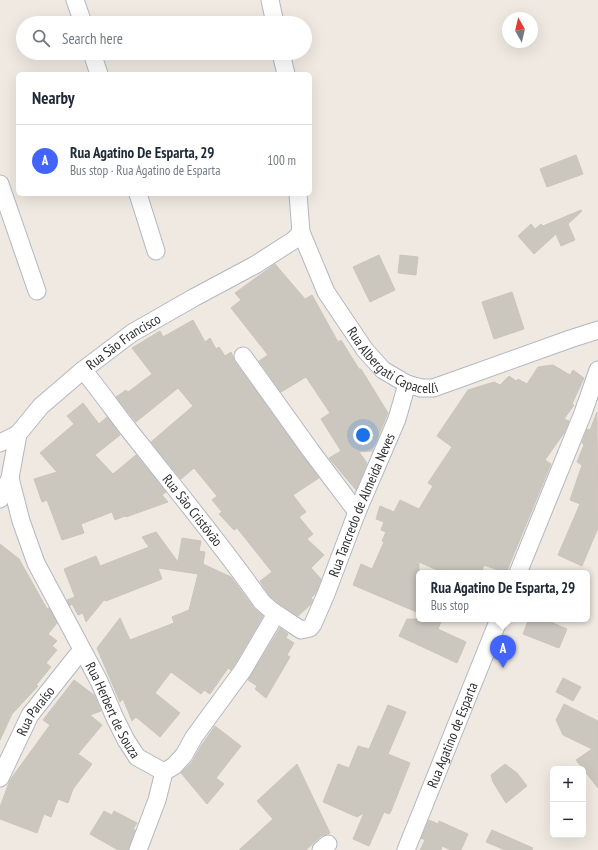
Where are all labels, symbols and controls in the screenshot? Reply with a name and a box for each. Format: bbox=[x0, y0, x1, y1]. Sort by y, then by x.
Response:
north arrow bbox=[502, 12, 538, 48]
search box bbox=[16, 16, 312, 60]
icon: search bbox=[30, 27, 52, 49]
text: Search here bbox=[62, 29, 123, 48]
text: Nearby bbox=[32, 87, 75, 109]
text: Rua Agatino De Esparta, 29 bbox=[70, 143, 215, 162]
text: A bbox=[42, 152, 48, 169]
text: 100 m bbox=[267, 152, 296, 169]
text: Bus stop · Rua Agatino de Esparta bbox=[70, 162, 220, 179]
street label: Rua São Francisco bbox=[82, 310, 164, 374]
street label: Rua Albergati Capacelli bbox=[343, 323, 440, 397]
your location bbox=[353, 425, 373, 445]
street label: Rua Tancredo de Almeida Neves bbox=[324, 430, 399, 579]
street label: Rua São Cristóvão bbox=[159, 471, 227, 550]
popup bbox=[416, 570, 590, 622]
text: Rua Agatino De Esparta, 29 bbox=[431, 578, 575, 597]
text: Bus stop bbox=[431, 597, 469, 614]
pin: A bbox=[490, 635, 516, 668]
street label: Rua Herbert de Souza bbox=[82, 659, 144, 762]
street label: Rua Agatino de Esparta bbox=[423, 680, 482, 790]
street label: Rua Paraíso bbox=[12, 683, 58, 739]
map controls bbox=[550, 766, 586, 838]
button: + bbox=[550, 766, 586, 802]
button: − bbox=[550, 802, 586, 838]

